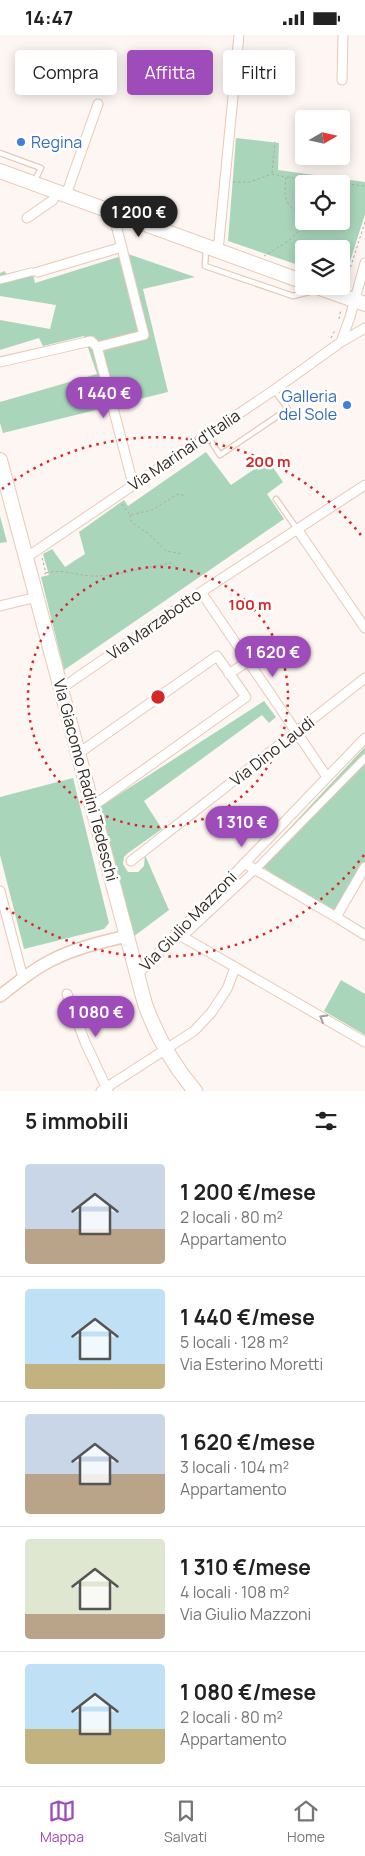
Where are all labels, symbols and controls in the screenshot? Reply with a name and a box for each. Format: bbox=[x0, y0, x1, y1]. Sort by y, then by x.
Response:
text: 14:47 bbox=[25, 5, 73, 31]
chip: Compra bbox=[15, 50, 117, 95]
chip: Affitta bbox=[127, 50, 213, 95]
chip: Filtri bbox=[223, 50, 295, 95]
north arrow bbox=[295, 110, 350, 165]
map controls bbox=[295, 110, 350, 295]
place label: Regina bbox=[31, 131, 82, 153]
marker: Regina bbox=[15, 136, 27, 148]
button: locate bbox=[295, 175, 350, 230]
pin: 1 200 € bbox=[93, 195, 185, 238]
text: 1 200 € bbox=[112, 201, 166, 223]
button: layers bbox=[295, 240, 350, 295]
pin: 1 440 € bbox=[58, 377, 150, 419]
text: 1 440 € bbox=[77, 382, 131, 404]
place label: Galleria del Sole bbox=[279, 385, 337, 425]
marker: Galleria del Sole bbox=[341, 399, 353, 411]
street label: Via Marinai d'Italia bbox=[124, 404, 244, 496]
text: 200 m bbox=[245, 451, 291, 472]
street label: Via Marzabotto bbox=[102, 583, 206, 665]
text: 100 m bbox=[229, 594, 271, 615]
pin: 1 620 € bbox=[227, 635, 319, 678]
text: 1 620 € bbox=[246, 641, 300, 663]
street label: Via Giacomo Radini Tedeschi bbox=[48, 676, 124, 884]
centre of rings bbox=[149, 688, 167, 706]
street label: Via Dino Laudi bbox=[225, 711, 319, 791]
pin: 1 310 € bbox=[196, 805, 288, 848]
text: 1 310 € bbox=[216, 811, 268, 833]
street label: Via Giulio Mazzoni bbox=[135, 866, 241, 976]
pin: 1 080 € bbox=[50, 995, 142, 1038]
text: 1 080 € bbox=[68, 1001, 124, 1023]
one-way arrow bbox=[319, 1014, 328, 1024]
text: 5 immobili bbox=[25, 1107, 129, 1135]
icon: filters bbox=[312, 1107, 340, 1135]
text: 1 200 €/mese bbox=[180, 1178, 316, 1206]
icon: home bbox=[65, 1184, 125, 1244]
text: 2 locali · 80 m² bbox=[180, 1206, 283, 1228]
text: Appartamento bbox=[180, 1228, 287, 1250]
text: 1 440 €/mese bbox=[180, 1303, 315, 1331]
icon: home bbox=[65, 1309, 125, 1369]
text: 5 locali · 128 m² bbox=[180, 1331, 289, 1353]
text: Via Esterino Moretti bbox=[180, 1353, 323, 1375]
text: 1 620 €/mese bbox=[180, 1428, 315, 1456]
icon: home bbox=[65, 1434, 125, 1494]
text: 3 locali · 104 m² bbox=[180, 1456, 289, 1478]
text: Appartamento bbox=[180, 1478, 287, 1500]
text: 1 310 €/mese bbox=[180, 1553, 311, 1581]
icon: home bbox=[65, 1559, 125, 1619]
text: 4 locali · 108 m² bbox=[180, 1581, 289, 1603]
text: Via Giulio Mazzoni bbox=[180, 1603, 311, 1625]
text: 1 080 €/mese bbox=[180, 1678, 316, 1706]
icon: home bbox=[65, 1684, 125, 1744]
text: 2 locali · 80 m² bbox=[180, 1706, 283, 1728]
text: Appartamento bbox=[180, 1728, 287, 1750]
tab: Mappa bbox=[40, 1797, 84, 1846]
tab: Salvati bbox=[164, 1797, 207, 1846]
tab: Home bbox=[287, 1797, 325, 1846]

